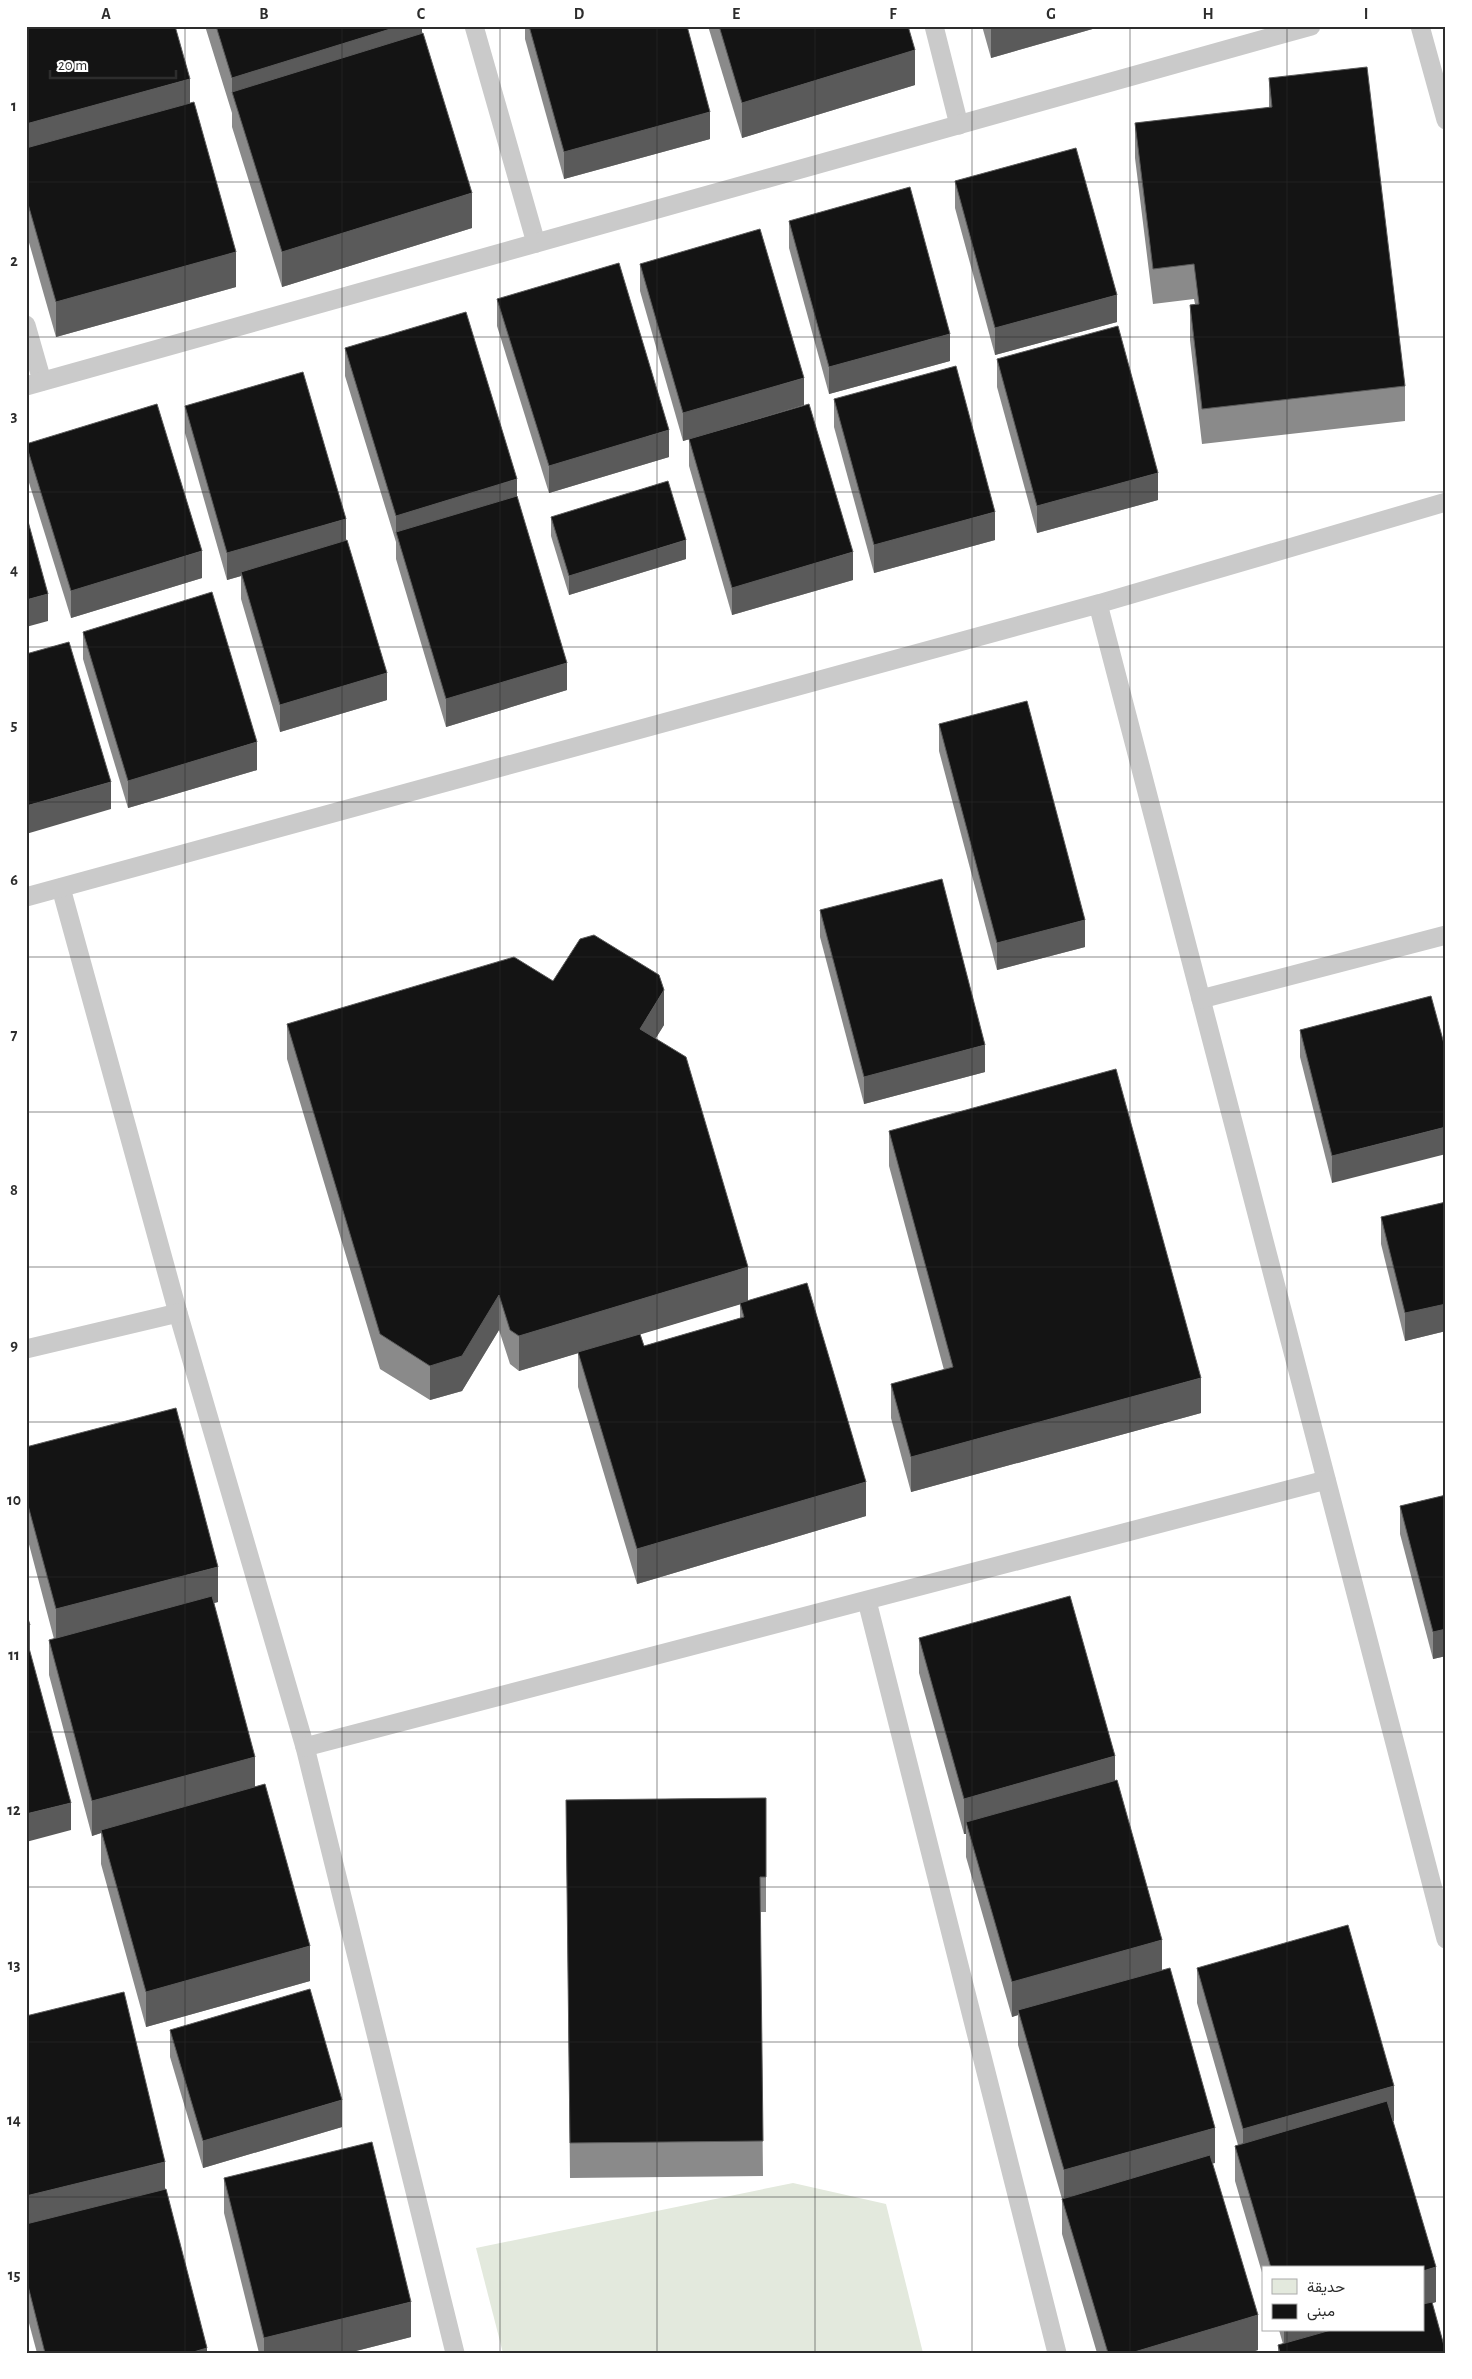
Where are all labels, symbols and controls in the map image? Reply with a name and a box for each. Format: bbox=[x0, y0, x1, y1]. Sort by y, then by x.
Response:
text: A bbox=[101, 6, 111, 22]
text: B bbox=[259, 6, 269, 22]
text: C bbox=[417, 6, 426, 22]
text: D bbox=[574, 6, 585, 22]
text: E bbox=[732, 6, 740, 22]
text: F bbox=[889, 6, 897, 22]
text: G bbox=[1046, 6, 1056, 22]
text: H bbox=[1202, 6, 1214, 22]
text: I bbox=[1364, 6, 1368, 22]
scale bar bbox=[50, 48, 176, 80]
text: 20 m bbox=[58, 58, 87, 73]
text: 1 bbox=[11, 98, 17, 114]
text: 2 bbox=[10, 253, 18, 269]
text: 3 bbox=[11, 408, 18, 424]
text: 4 bbox=[10, 562, 18, 578]
text: 5 bbox=[11, 717, 18, 733]
text: 6 bbox=[10, 872, 18, 888]
text: 7 bbox=[11, 1027, 18, 1043]
text: 8 bbox=[10, 1182, 18, 1198]
text: 9 bbox=[10, 1337, 18, 1353]
text: 10 bbox=[7, 1492, 21, 1508]
text: 11 bbox=[8, 1647, 20, 1663]
text: 12 bbox=[7, 1802, 21, 1818]
text: 13 bbox=[8, 1957, 20, 1973]
text: 14 bbox=[7, 2112, 21, 2128]
legend bbox=[1262, 2266, 1424, 2332]
text: 15 bbox=[8, 2267, 20, 2283]
text: حديقة bbox=[1307, 2280, 1345, 2296]
text: مبنى bbox=[1307, 2304, 1335, 2321]

